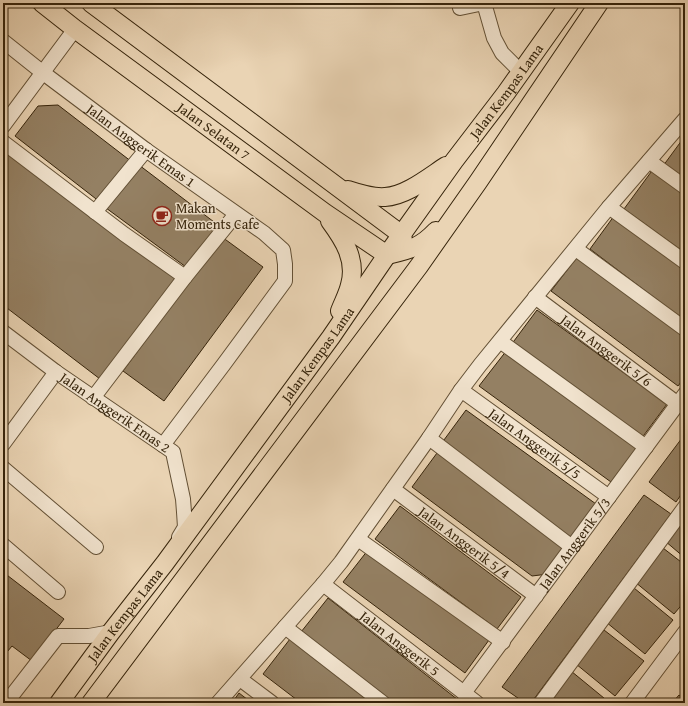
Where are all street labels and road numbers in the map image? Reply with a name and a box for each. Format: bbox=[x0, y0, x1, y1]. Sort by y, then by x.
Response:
street label: Jalan Kempas Lama bbox=[463, 39, 548, 144]
street label: Jalan Selatan 7 bbox=[171, 96, 254, 165]
street label: Jalan Anggerik Emas 1 bbox=[81, 98, 199, 192]
street label: Jalan Kempas Lama bbox=[275, 302, 359, 408]
street label: Jalan Anggerik 5/6 bbox=[555, 308, 656, 391]
street label: Jalan Anggerik Emas 2 bbox=[54, 366, 174, 457]
street label: Jalan Anggerik 5/5 bbox=[483, 402, 585, 483]
street label: Jalan Anggerik 5/3 bbox=[533, 493, 615, 595]
street label: Jalan Anggerik 5/4 bbox=[413, 500, 514, 583]
street label: Jalan Kempas Lama bbox=[81, 564, 168, 667]
street label: Jalan Anggerik 5 bbox=[354, 605, 444, 681]

